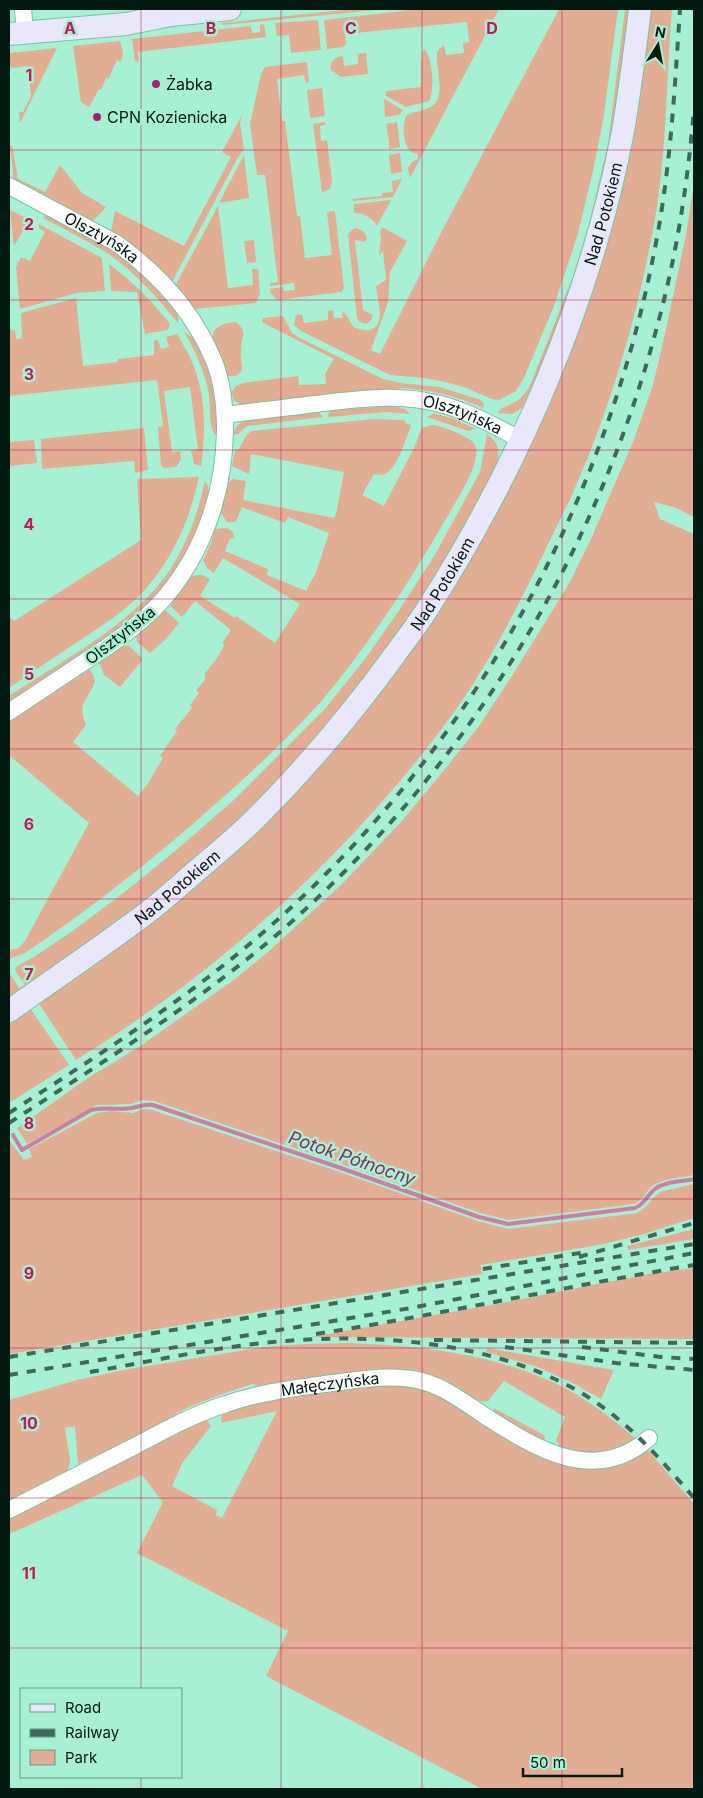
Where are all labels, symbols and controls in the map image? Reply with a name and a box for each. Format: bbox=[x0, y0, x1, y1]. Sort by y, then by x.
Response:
text: A bbox=[64, 18, 76, 38]
text: B bbox=[206, 18, 216, 38]
text: C bbox=[345, 18, 357, 38]
text: D bbox=[486, 18, 498, 38]
north arrow bbox=[633, 20, 683, 70]
text: N bbox=[654, 22, 667, 41]
text: 1 bbox=[26, 65, 32, 85]
place label: Żabka bbox=[166, 74, 213, 94]
marker: Żabka bbox=[150, 78, 162, 90]
place label: CPN Kozienicka bbox=[107, 107, 227, 127]
marker: CPN Kozienicka bbox=[91, 111, 103, 123]
street label: Nad Potokiem bbox=[580, 160, 626, 268]
street label: Olsztyńska bbox=[61, 207, 143, 267]
text: 2 bbox=[24, 214, 34, 234]
text: 3 bbox=[24, 364, 34, 384]
street label: Olsztyńska bbox=[421, 390, 506, 438]
text: 4 bbox=[24, 514, 35, 534]
street label: Nad Potokiem bbox=[406, 534, 479, 634]
street label: Olsztyńska bbox=[81, 601, 159, 669]
text: 5 bbox=[24, 664, 34, 684]
text: 6 bbox=[24, 814, 34, 834]
street label: Nad Potokiem bbox=[130, 845, 224, 929]
text: 7 bbox=[24, 964, 34, 984]
text: 8 bbox=[24, 1113, 34, 1133]
water label: Potok Północny bbox=[286, 1127, 419, 1190]
text: 9 bbox=[24, 1263, 34, 1283]
street label: Małęczyńska bbox=[279, 1368, 380, 1400]
text: 10 bbox=[20, 1413, 38, 1433]
text: 11 bbox=[22, 1563, 36, 1583]
legend bbox=[20, 1688, 182, 1778]
text: Road bbox=[65, 1698, 101, 1717]
text: Railway bbox=[65, 1723, 120, 1742]
scale bar bbox=[523, 1746, 622, 1778]
text: Park bbox=[65, 1748, 98, 1767]
text: 50 m bbox=[530, 1753, 566, 1772]

